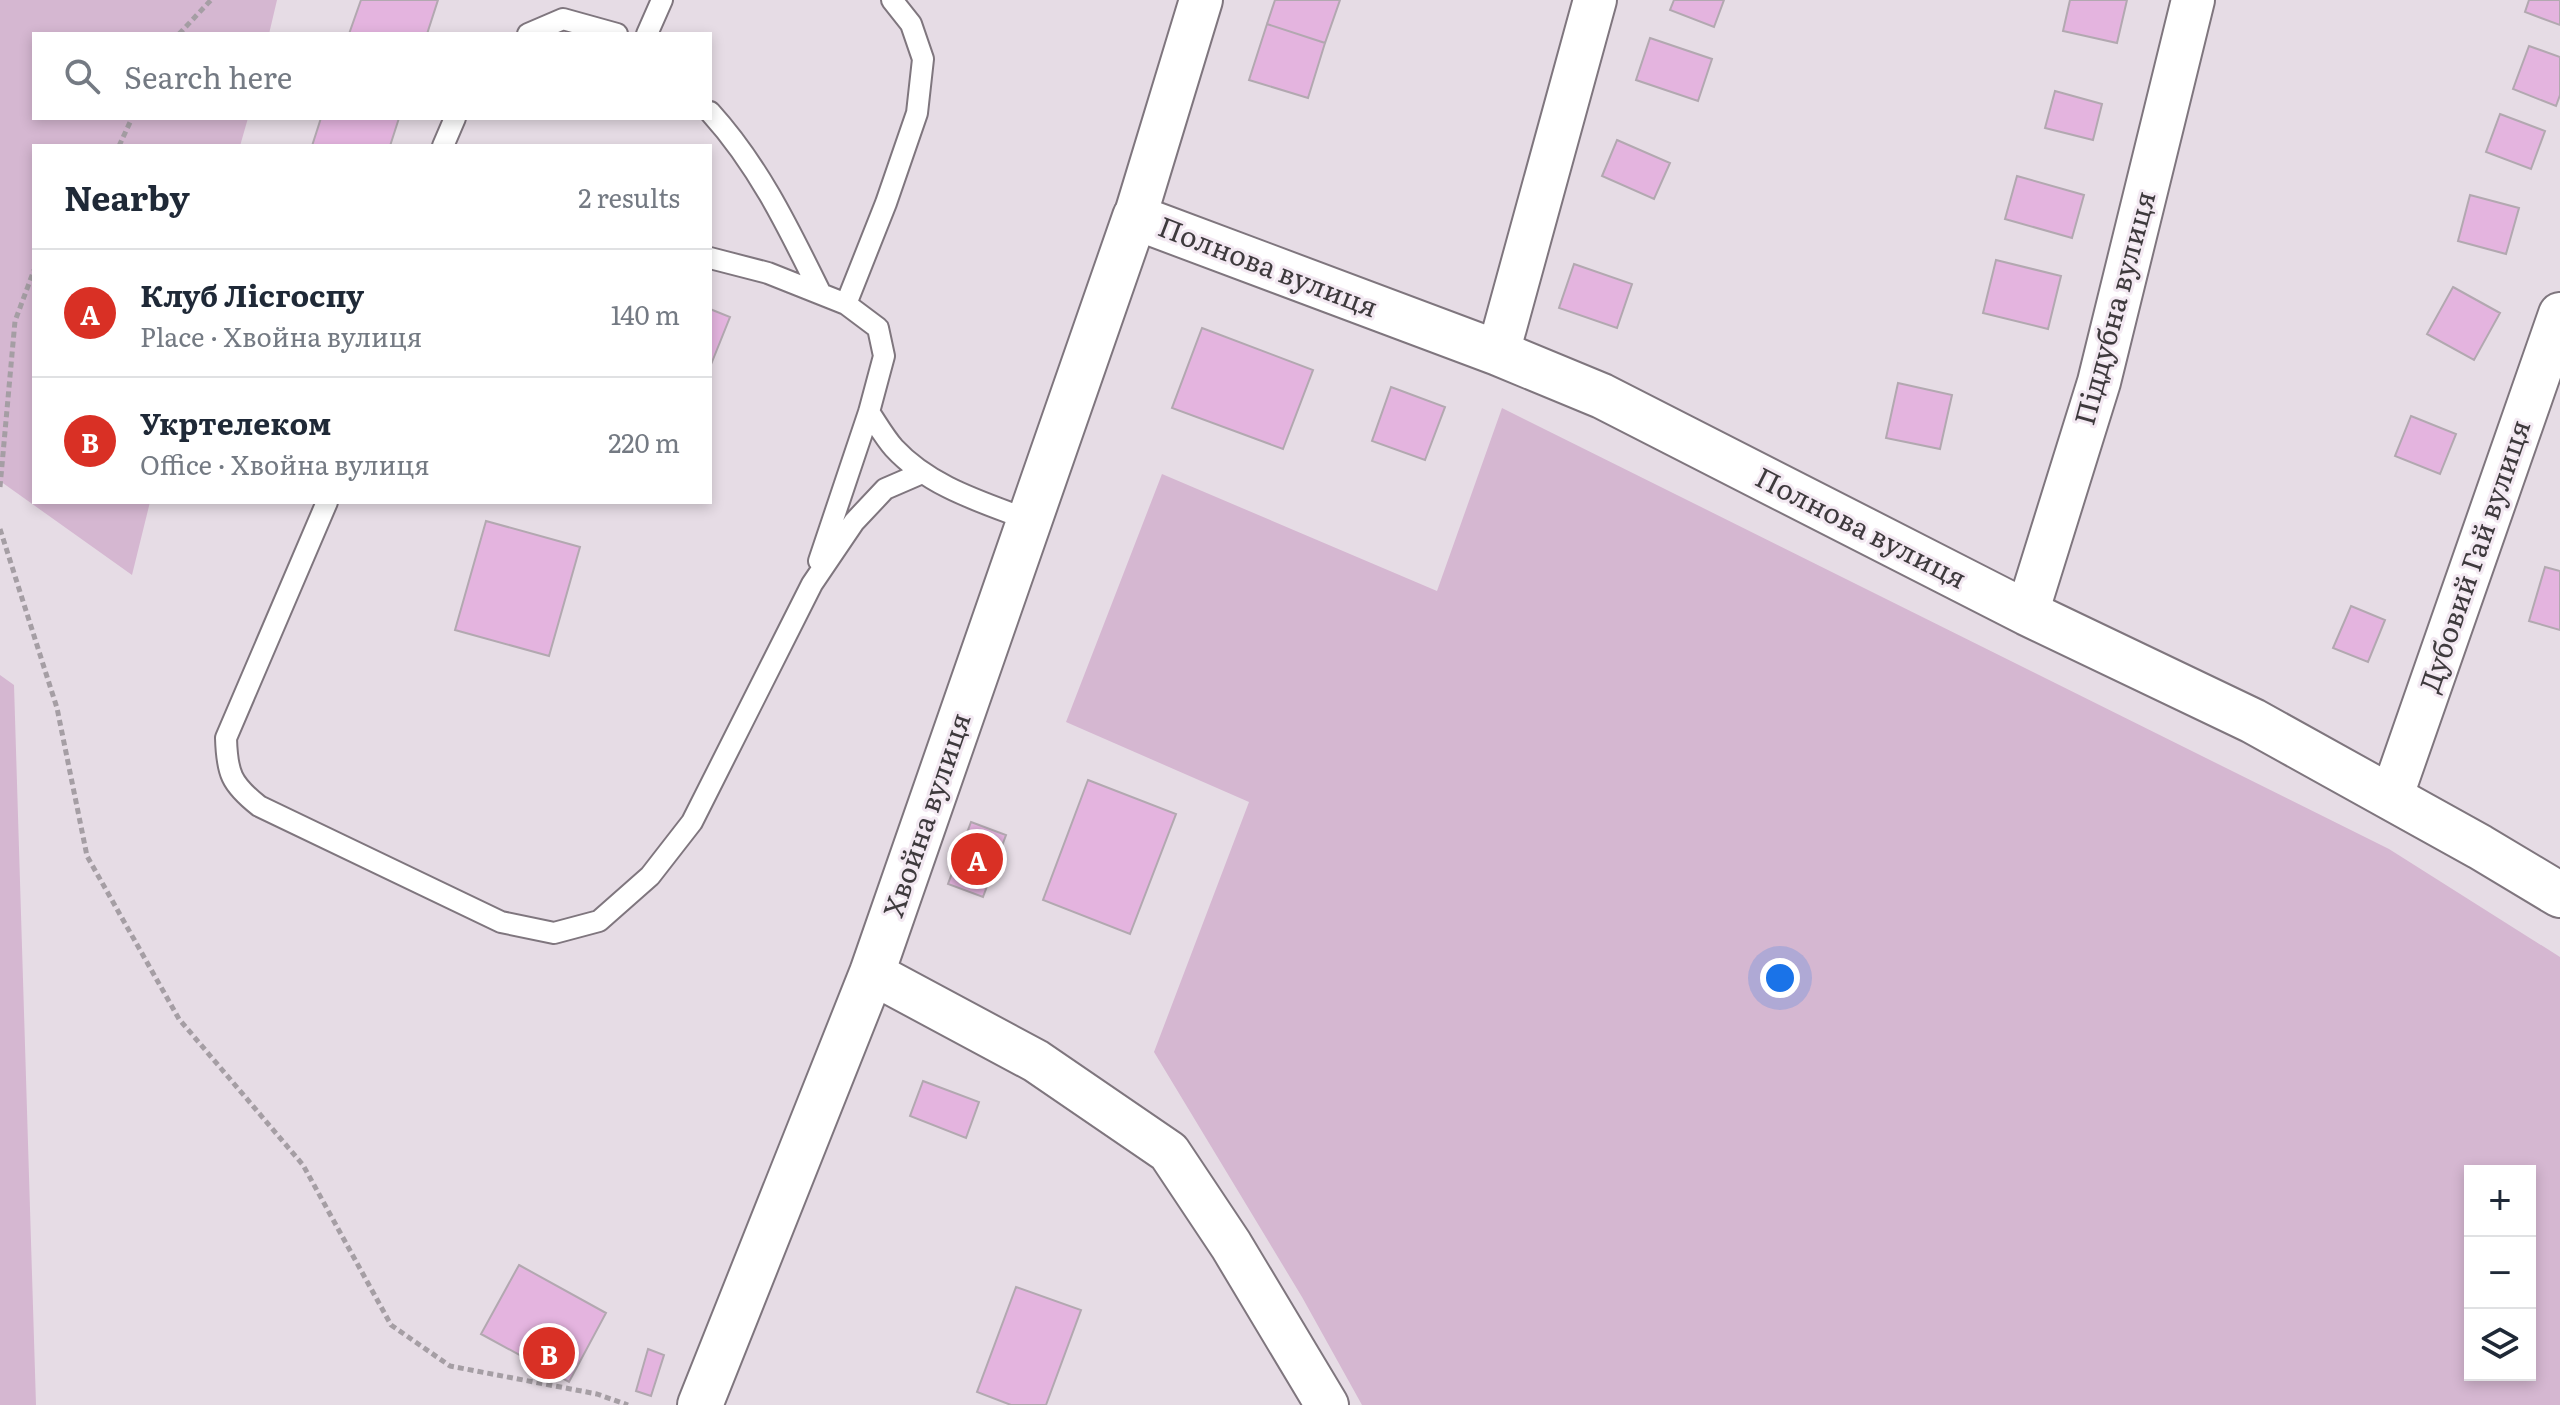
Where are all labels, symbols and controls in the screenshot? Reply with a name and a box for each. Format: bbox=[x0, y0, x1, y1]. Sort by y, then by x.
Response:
search box bbox=[32, 32, 712, 120]
icon: search bbox=[60, 54, 104, 98]
text: Search here bbox=[124, 54, 292, 98]
text: Nearby bbox=[64, 171, 190, 221]
text: 2 results bbox=[578, 177, 680, 216]
street label: Піддубна вулиця bbox=[2062, 186, 2165, 429]
street label: Полнова вулиця bbox=[1153, 204, 1385, 326]
text: Клуб Лісгоспу bbox=[140, 272, 364, 316]
text: A bbox=[80, 294, 100, 333]
text: 140 m bbox=[611, 294, 680, 333]
text: Place · Хвойна вулиця bbox=[140, 316, 422, 355]
text: Укртелеком bbox=[140, 400, 331, 444]
street label: Дубовий Гай вулиця bbox=[2407, 413, 2539, 697]
text: B bbox=[81, 422, 99, 461]
text: 220 m bbox=[608, 422, 680, 461]
text: Office · Хвойна вулиця bbox=[140, 444, 430, 483]
street label: Полнова вулиця bbox=[1749, 455, 1975, 598]
street label: Хвойна вулиця bbox=[870, 706, 980, 922]
pin: A bbox=[951, 829, 1003, 889]
your location bbox=[1760, 958, 1800, 998]
map controls bbox=[2464, 1165, 2536, 1381]
button: + bbox=[2464, 1165, 2536, 1237]
button: − bbox=[2464, 1237, 2536, 1309]
button: layers bbox=[2464, 1309, 2536, 1381]
pin: B bbox=[523, 1323, 575, 1383]

